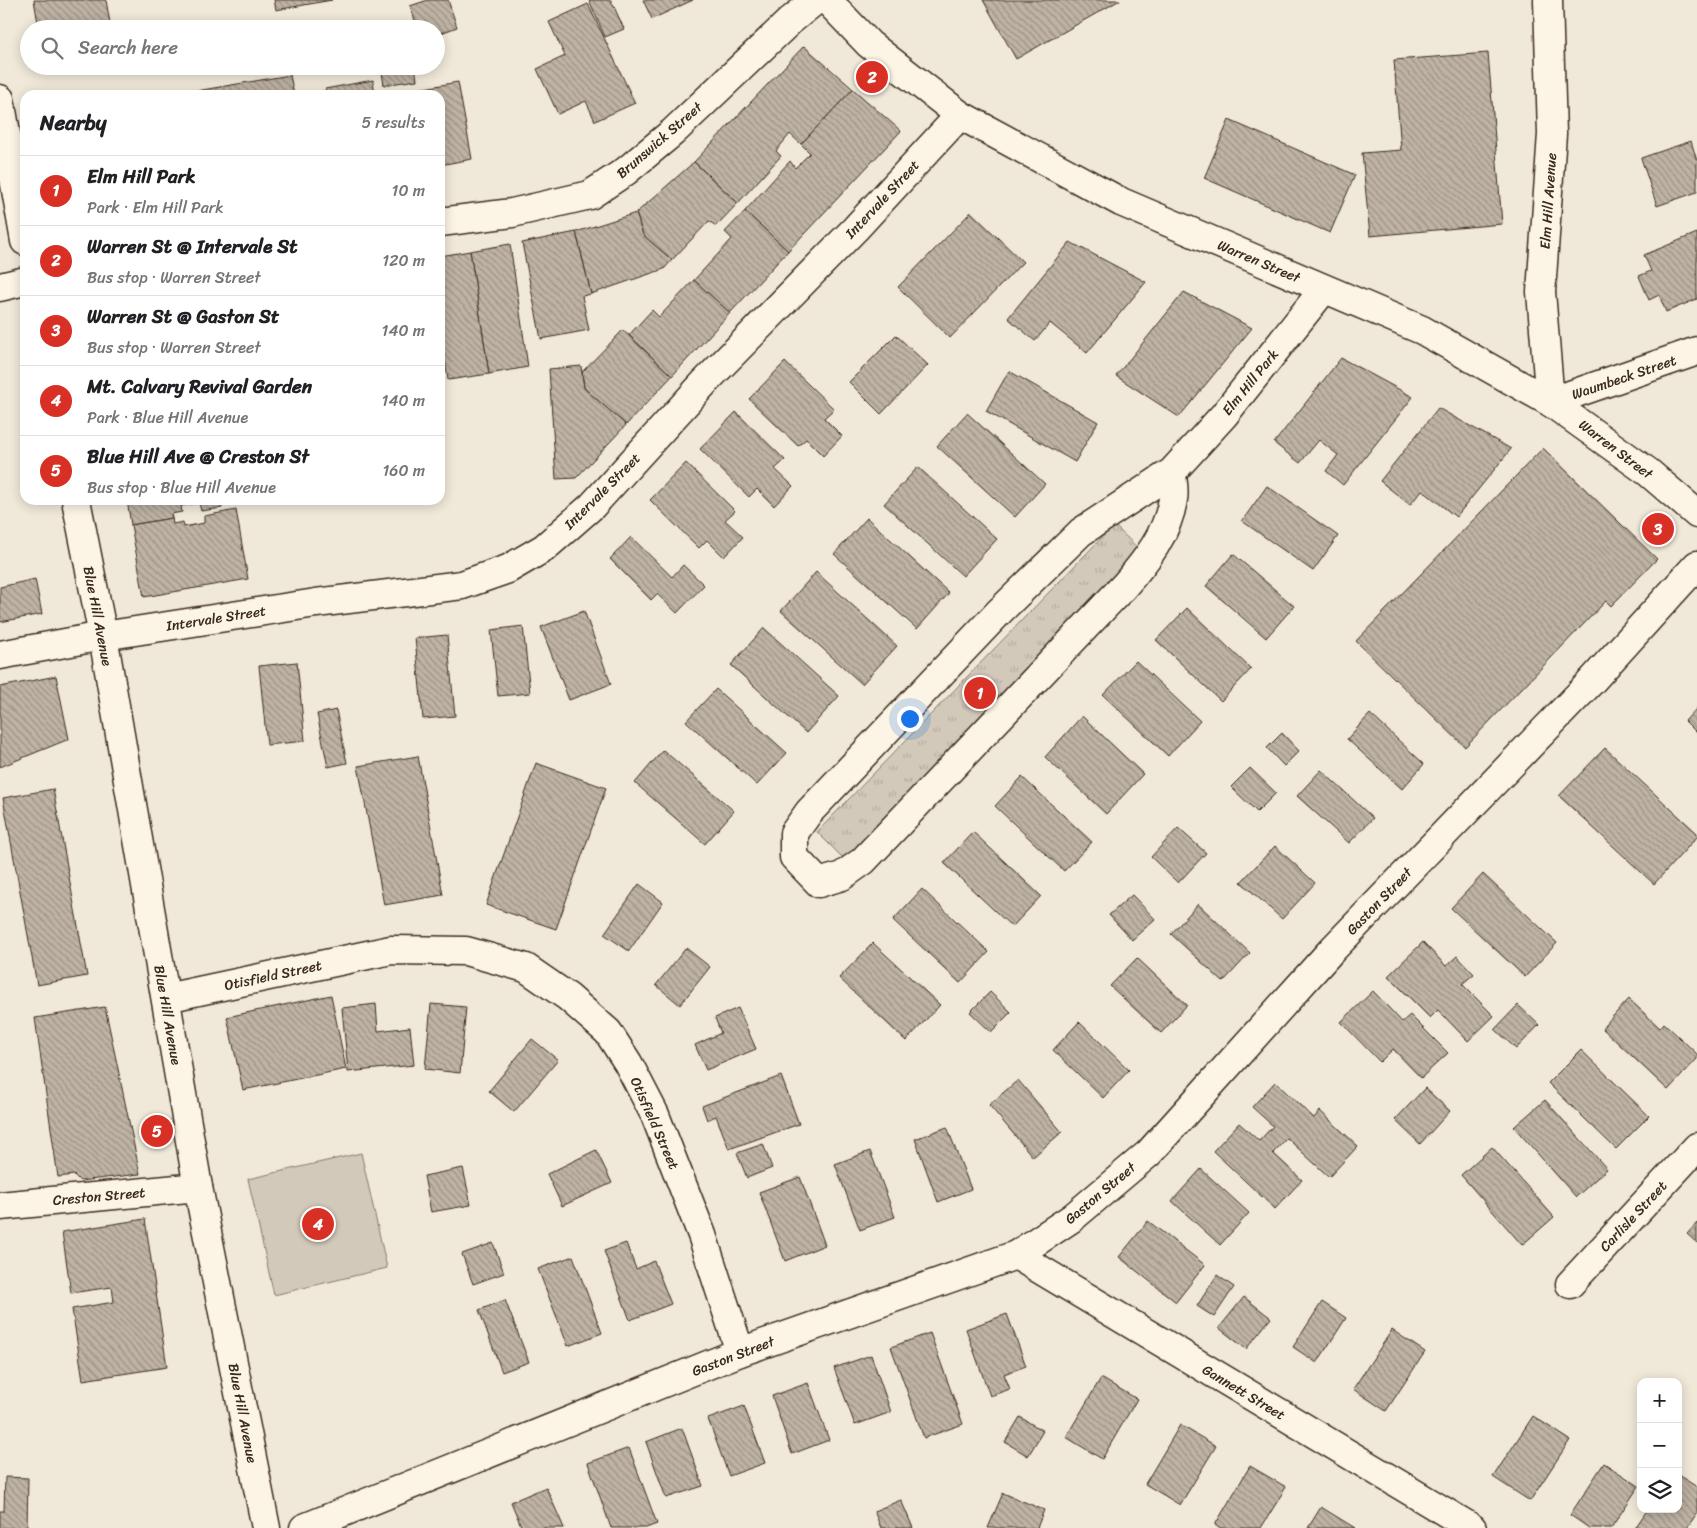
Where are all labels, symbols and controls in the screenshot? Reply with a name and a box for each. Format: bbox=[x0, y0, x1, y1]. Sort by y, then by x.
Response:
search box bbox=[20, 20, 445, 75]
text: Search here bbox=[78, 31, 178, 64]
icon: search bbox=[38, 34, 66, 62]
pin: 2 bbox=[856, 58, 888, 96]
street label: Brunswick Street bbox=[611, 95, 709, 185]
text: Nearby bbox=[40, 104, 106, 142]
text: 5 results bbox=[361, 108, 425, 137]
street label: Elm Hill Avenue bbox=[1533, 152, 1564, 250]
street label: Intervale Street bbox=[838, 154, 926, 245]
text: Elm Hill Park bbox=[87, 160, 196, 193]
text: 1 bbox=[53, 176, 59, 205]
text: 10 m bbox=[392, 176, 425, 205]
text: Park · Elm Hill Park bbox=[87, 193, 224, 222]
text: Warren St @ Intervale St bbox=[87, 230, 298, 263]
street label: Warren Street bbox=[1213, 233, 1305, 291]
text: 2 bbox=[51, 246, 61, 275]
text: 120 m bbox=[382, 246, 425, 275]
text: Bus stop · Warren Street bbox=[87, 263, 261, 292]
text: Warren St @ Gaston St bbox=[87, 300, 279, 333]
text: 3 bbox=[52, 316, 60, 345]
text: 140 m bbox=[382, 316, 425, 345]
text: Bus stop · Warren Street bbox=[87, 333, 261, 362]
street label: Elm Hill Park bbox=[1216, 343, 1285, 421]
street label: Waumbeck Street bbox=[1568, 348, 1680, 407]
text: Mt. Calvary Revival Garden bbox=[87, 370, 312, 403]
text: 4 bbox=[51, 386, 61, 415]
text: 140 m bbox=[382, 386, 425, 415]
text: Park · Blue Hill Avenue bbox=[87, 403, 248, 432]
street label: Warren Street bbox=[1573, 413, 1659, 487]
text: Blue Hill Ave @ Creston St bbox=[87, 440, 309, 473]
street label: Intervale Street bbox=[557, 447, 647, 537]
text: 5 bbox=[51, 456, 61, 485]
text: 160 m bbox=[382, 456, 425, 485]
text: Bus stop · Blue Hill Avenue bbox=[87, 473, 276, 502]
pin: 3 bbox=[1642, 510, 1674, 548]
street label: Blue Hill Avenue bbox=[76, 564, 119, 668]
street label: Intervale Street bbox=[163, 598, 268, 639]
pin: 1 bbox=[964, 674, 996, 712]
your location bbox=[897, 706, 923, 732]
street label: Gaston Street bbox=[1340, 860, 1419, 941]
street label: Otisfield Street bbox=[222, 953, 324, 998]
street label: Blue Hill Avenue bbox=[146, 963, 189, 1067]
street label: Otisfield Street bbox=[623, 1073, 686, 1174]
pin: 5 bbox=[141, 1112, 173, 1150]
street label: Gaston Street bbox=[1059, 1155, 1143, 1231]
street label: Carlisle Street bbox=[1593, 1175, 1673, 1258]
street label: Creston Street bbox=[52, 1180, 146, 1213]
pin: 4 bbox=[302, 1205, 334, 1243]
street label: Gaston Street bbox=[688, 1329, 779, 1384]
street label: Gannett Street bbox=[1197, 1358, 1290, 1427]
street label: Blue Hill Avenue bbox=[221, 1361, 264, 1465]
map controls bbox=[1637, 1378, 1682, 1513]
button: + bbox=[1637, 1378, 1682, 1423]
button: − bbox=[1637, 1423, 1682, 1468]
button: layers bbox=[1637, 1468, 1682, 1513]

